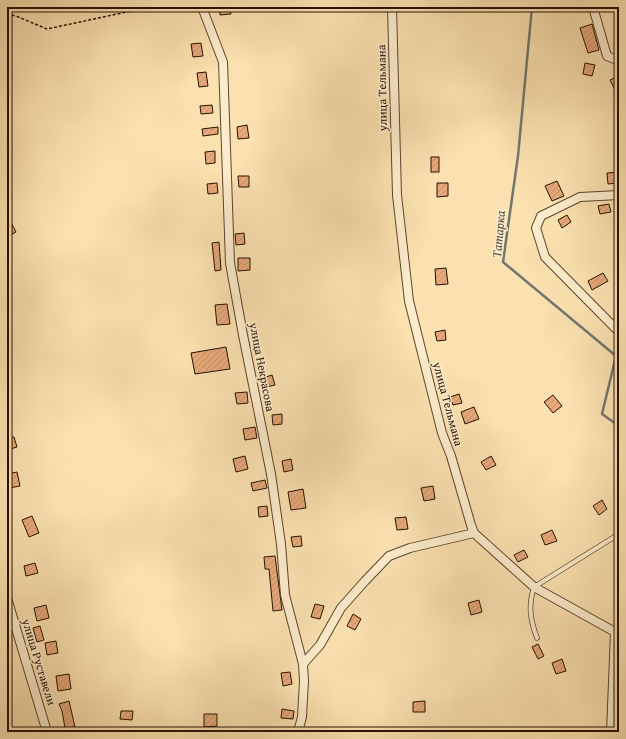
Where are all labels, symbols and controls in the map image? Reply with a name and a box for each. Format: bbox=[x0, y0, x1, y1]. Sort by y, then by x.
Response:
street label: улица Тельмана bbox=[372, 44, 391, 132]
water label: Татарка bbox=[487, 210, 510, 258]
street label: улица Некрасова bbox=[245, 320, 279, 413]
street label: улица Тельмана bbox=[429, 359, 468, 448]
street label: улица Руставели bbox=[18, 616, 61, 707]

